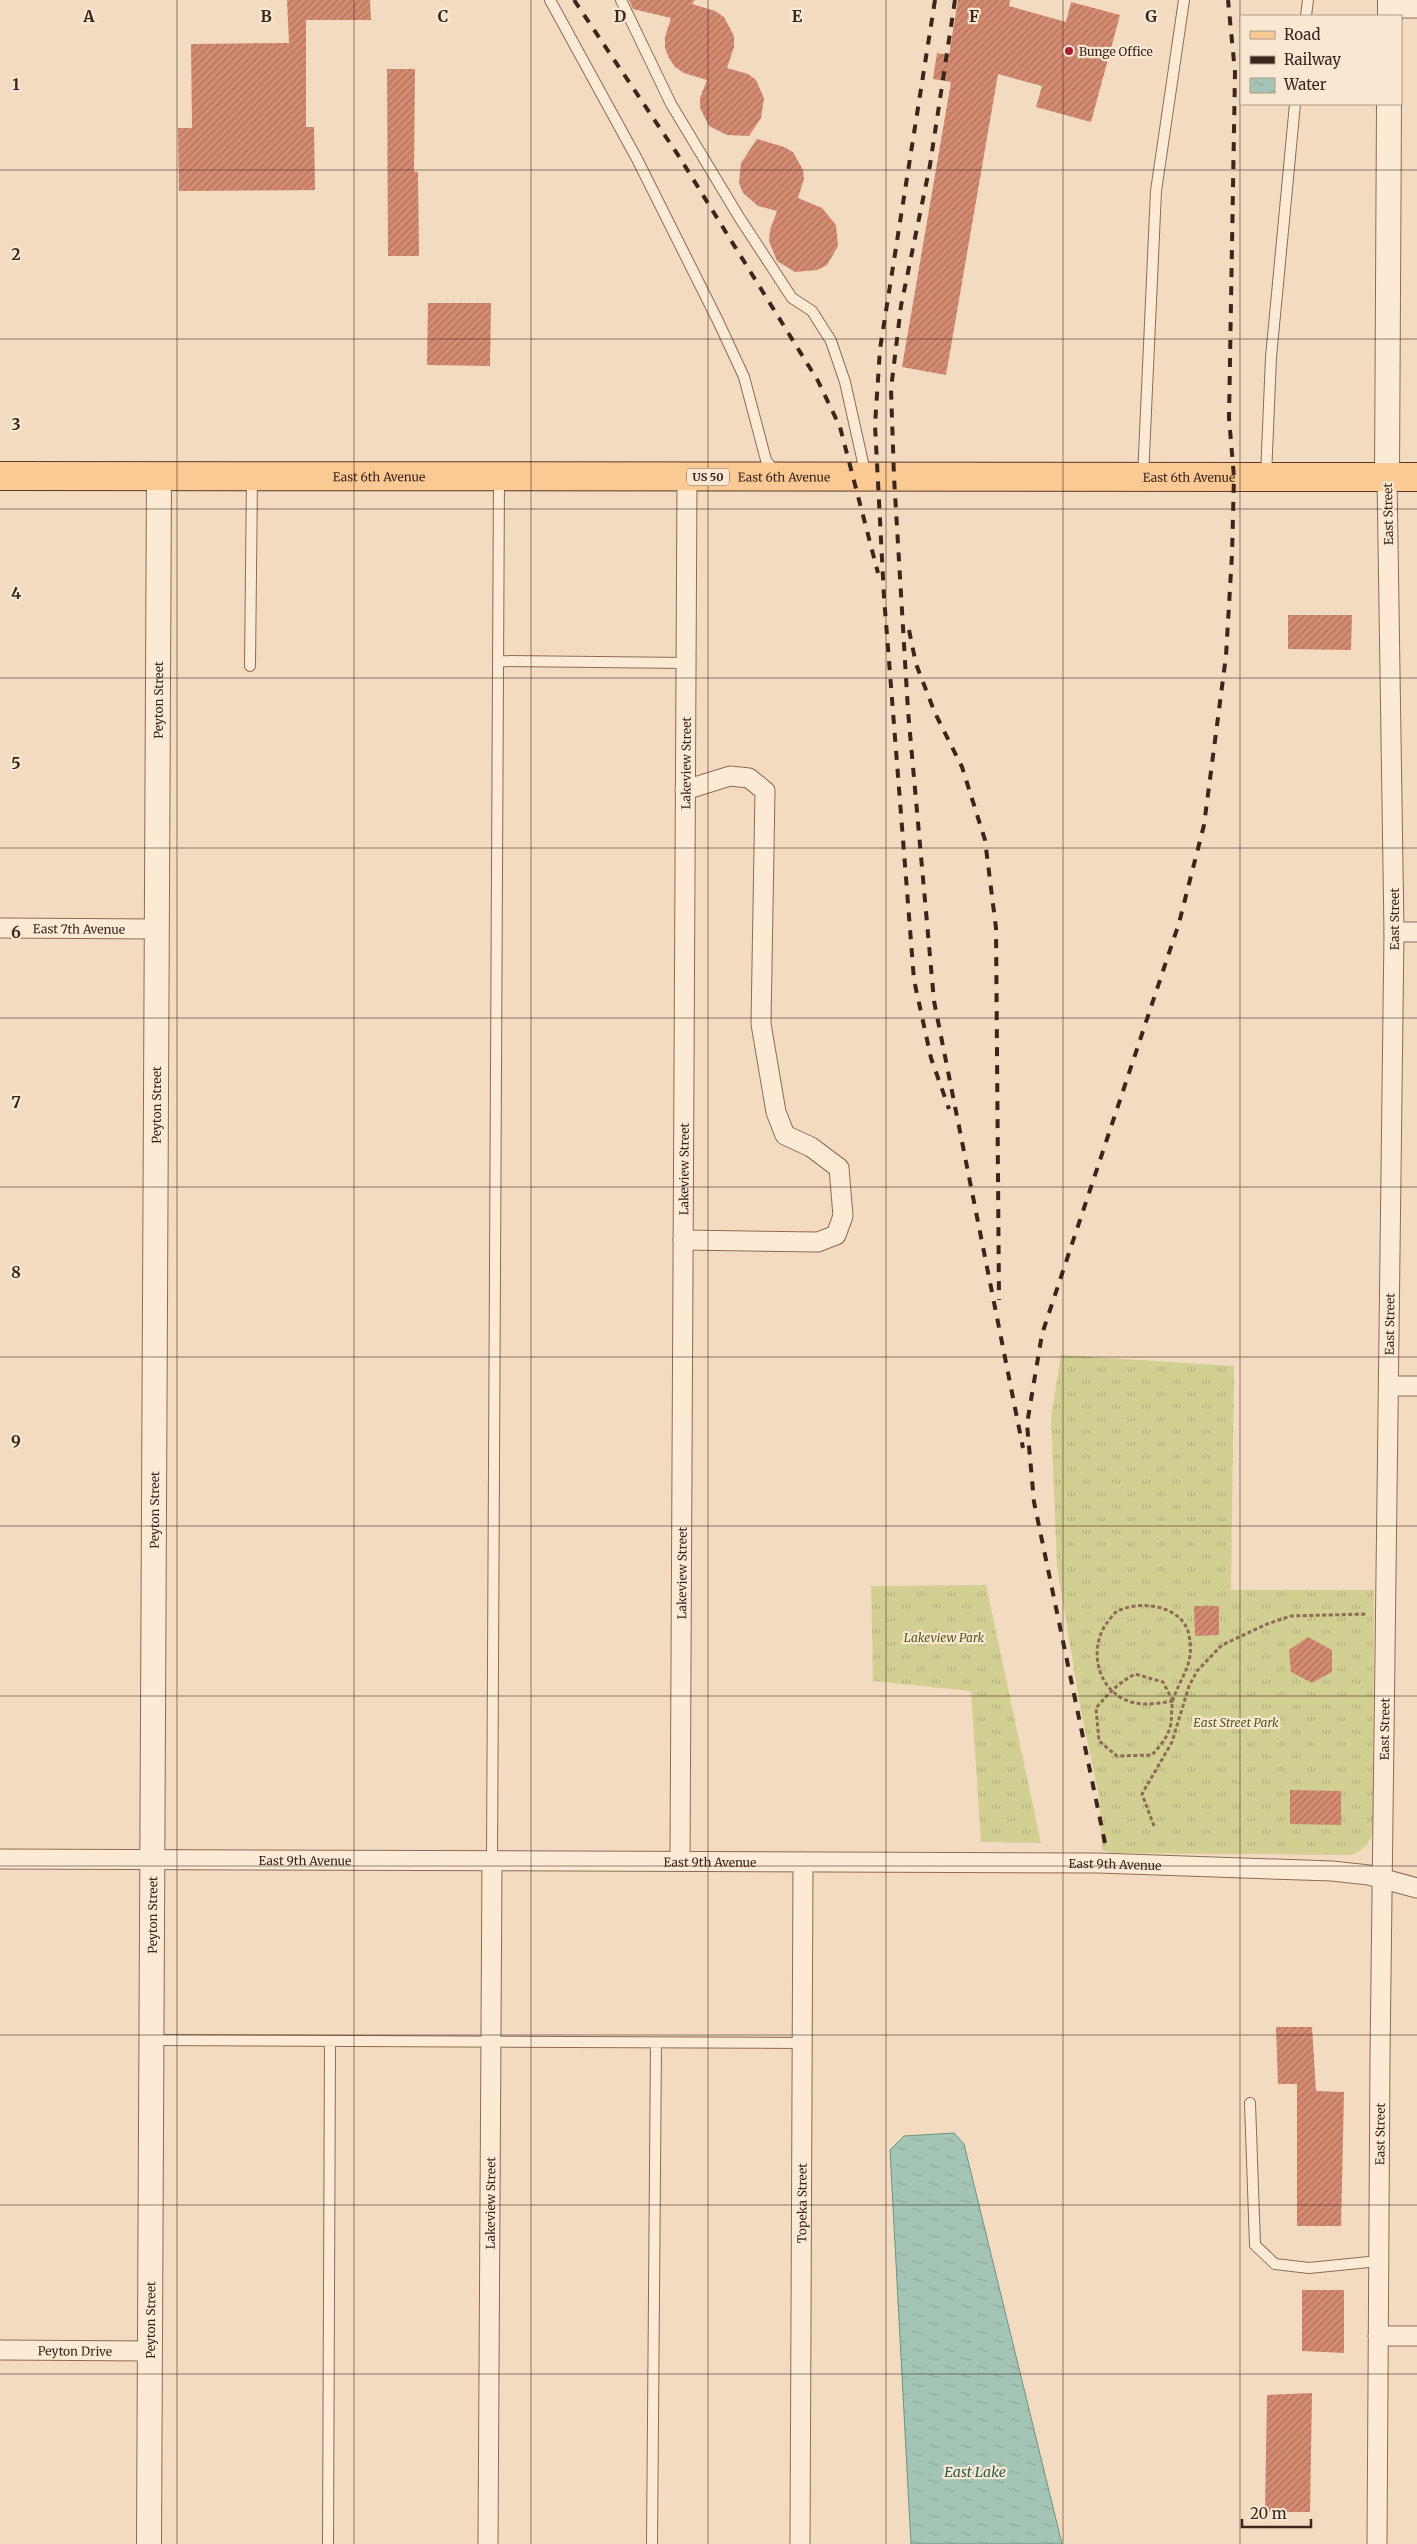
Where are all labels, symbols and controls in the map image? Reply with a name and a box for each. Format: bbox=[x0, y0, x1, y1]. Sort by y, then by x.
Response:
text: A bbox=[82, 6, 95, 26]
text: B bbox=[260, 6, 272, 26]
text: C bbox=[438, 6, 448, 26]
text: D bbox=[614, 6, 626, 26]
text: E bbox=[792, 6, 803, 26]
text: F bbox=[969, 6, 979, 26]
text: G bbox=[1145, 6, 1157, 26]
legend bbox=[1240, 15, 1402, 105]
text: Road bbox=[1284, 25, 1320, 44]
place label: Bunge Office bbox=[1079, 44, 1153, 59]
marker: Bunge Office bbox=[1063, 45, 1075, 57]
text: Railway bbox=[1284, 50, 1341, 69]
text: 1 bbox=[12, 74, 20, 94]
text: Water bbox=[1283, 75, 1327, 94]
text: 2 bbox=[11, 244, 21, 264]
text: 3 bbox=[11, 414, 21, 434]
road number: US 50 bbox=[687, 468, 729, 486]
street label: East 6th Avenue bbox=[333, 469, 425, 484]
street label: East 6th Avenue bbox=[738, 469, 830, 484]
street label: East 6th Avenue bbox=[1143, 469, 1235, 484]
street label: East Street bbox=[1380, 482, 1396, 545]
text: 4 bbox=[11, 583, 21, 603]
street label: Peyton Street bbox=[150, 661, 166, 739]
street label: Lakeview Street bbox=[678, 716, 693, 809]
text: 5 bbox=[11, 753, 21, 773]
street label: East Street bbox=[1387, 888, 1402, 950]
street label: East 7th Avenue bbox=[33, 921, 125, 936]
text: 6 bbox=[11, 922, 21, 942]
street label: Peyton Street bbox=[148, 1066, 164, 1144]
text: 7 bbox=[11, 1092, 21, 1112]
street label: Lakeview Street bbox=[676, 1122, 691, 1215]
text: 8 bbox=[11, 1262, 21, 1282]
street label: East Street bbox=[1381, 1292, 1397, 1355]
text: 9 bbox=[11, 1431, 21, 1451]
street label: Peyton Street bbox=[146, 1471, 162, 1549]
street label: Lakeview Street bbox=[674, 1526, 689, 1619]
park label: Lakeview Park bbox=[904, 1630, 985, 1645]
street label: East Street bbox=[1376, 1697, 1392, 1760]
park label: East Street Park bbox=[1193, 1715, 1279, 1730]
street label: East 9th Avenue bbox=[259, 1852, 351, 1868]
street label: East 9th Avenue bbox=[664, 1854, 756, 1869]
street label: East 9th Avenue bbox=[1069, 1855, 1162, 1873]
street label: Peyton Street bbox=[144, 1876, 160, 1954]
street label: East Street bbox=[1372, 2102, 1387, 2165]
street label: Lakeview Street bbox=[482, 2156, 498, 2249]
street label: Topeka Street bbox=[794, 2163, 809, 2243]
street label: Peyton Street bbox=[142, 2281, 158, 2359]
street label: Peyton Drive bbox=[38, 2343, 112, 2358]
water label: East Lake bbox=[944, 2463, 1006, 2481]
scale bar bbox=[1242, 2496, 1311, 2528]
text: 20 m bbox=[1250, 2504, 1287, 2523]

